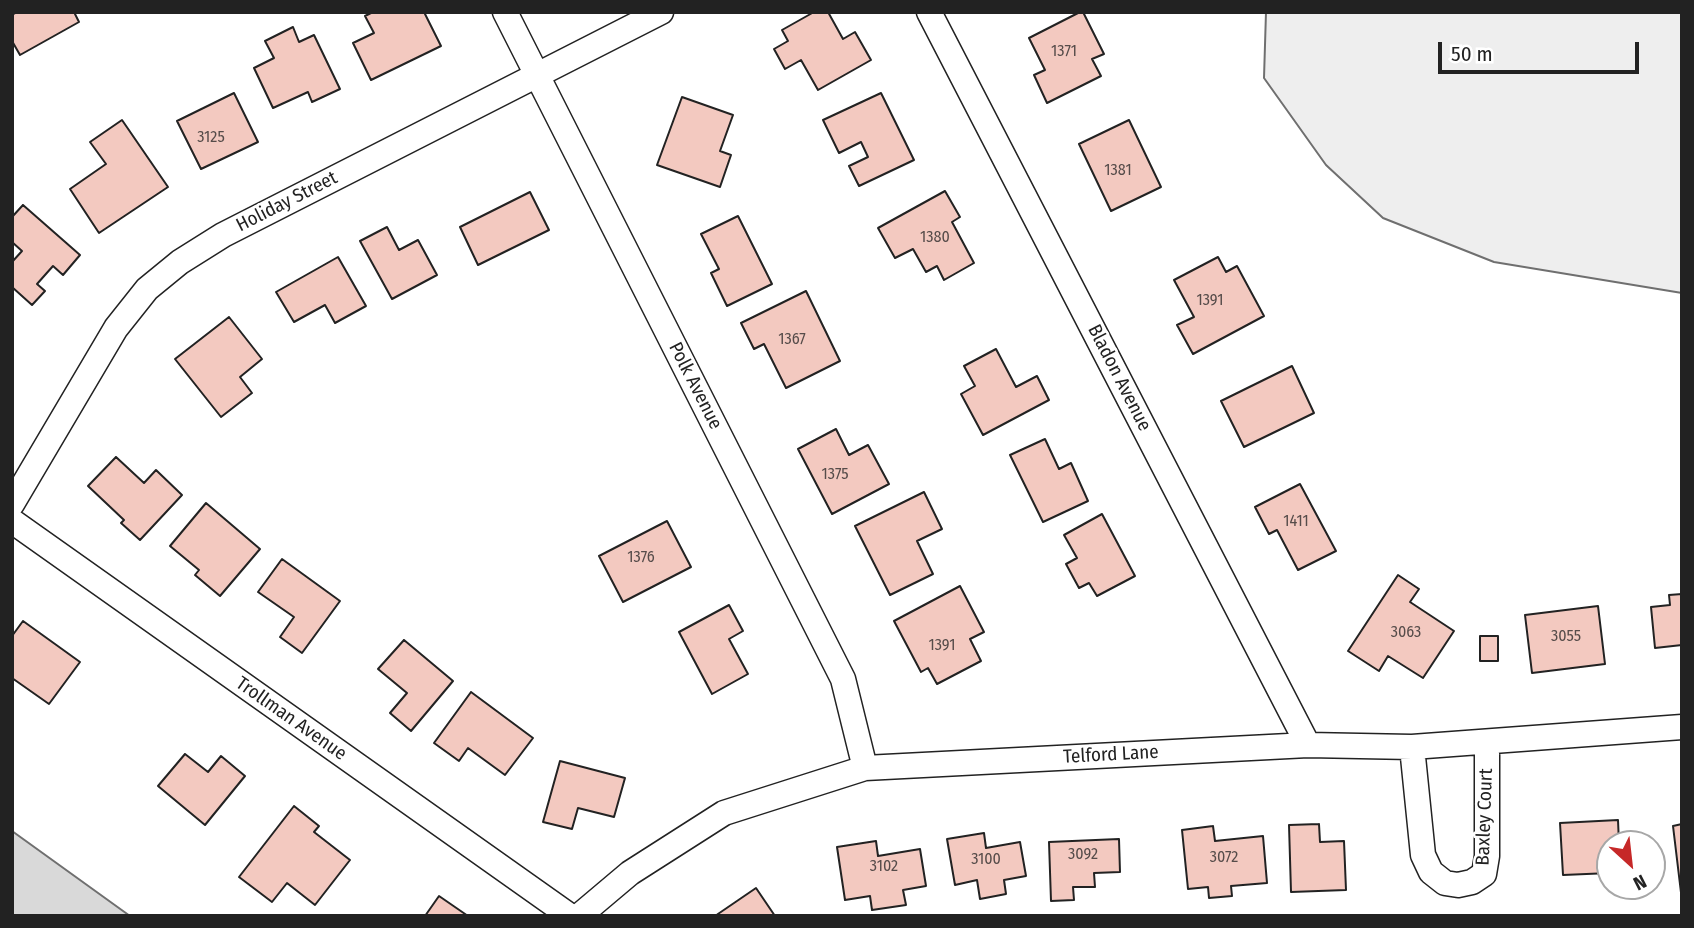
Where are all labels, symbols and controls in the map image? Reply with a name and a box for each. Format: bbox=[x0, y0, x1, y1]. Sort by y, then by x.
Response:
scale bar bbox=[1442, 28, 1643, 72]
text: 50 m bbox=[1451, 41, 1493, 67]
house number: 1371 bbox=[1051, 42, 1077, 62]
house number: 3125 bbox=[197, 128, 225, 148]
house number: 1381 bbox=[1104, 161, 1132, 181]
street label: Holiday Street bbox=[233, 167, 341, 237]
house number: 1380 bbox=[920, 228, 950, 248]
house number: 1391 bbox=[1196, 291, 1224, 311]
street label: Bladon Avenue bbox=[1082, 321, 1156, 435]
house number: 1367 bbox=[778, 330, 806, 350]
street label: Polk Avenue bbox=[663, 339, 727, 433]
house number: 1375 bbox=[822, 465, 848, 485]
house number: 1411 bbox=[1283, 512, 1309, 532]
house number: 1376 bbox=[627, 548, 655, 568]
house number: 3063 bbox=[1391, 623, 1421, 643]
house number: 3055 bbox=[1551, 627, 1581, 647]
house number: 1391 bbox=[928, 636, 956, 656]
street label: Trollman Avenue bbox=[231, 672, 351, 766]
street label: Telford Lane bbox=[1063, 741, 1159, 769]
street label: Baxley Court bbox=[1472, 768, 1498, 866]
north arrow bbox=[1596, 830, 1666, 900]
house number: 3092 bbox=[1068, 845, 1098, 865]
house number: 3072 bbox=[1210, 848, 1238, 868]
house number: 3100 bbox=[971, 850, 1001, 870]
house number: 3102 bbox=[870, 857, 898, 877]
text: N bbox=[1630, 870, 1650, 895]

